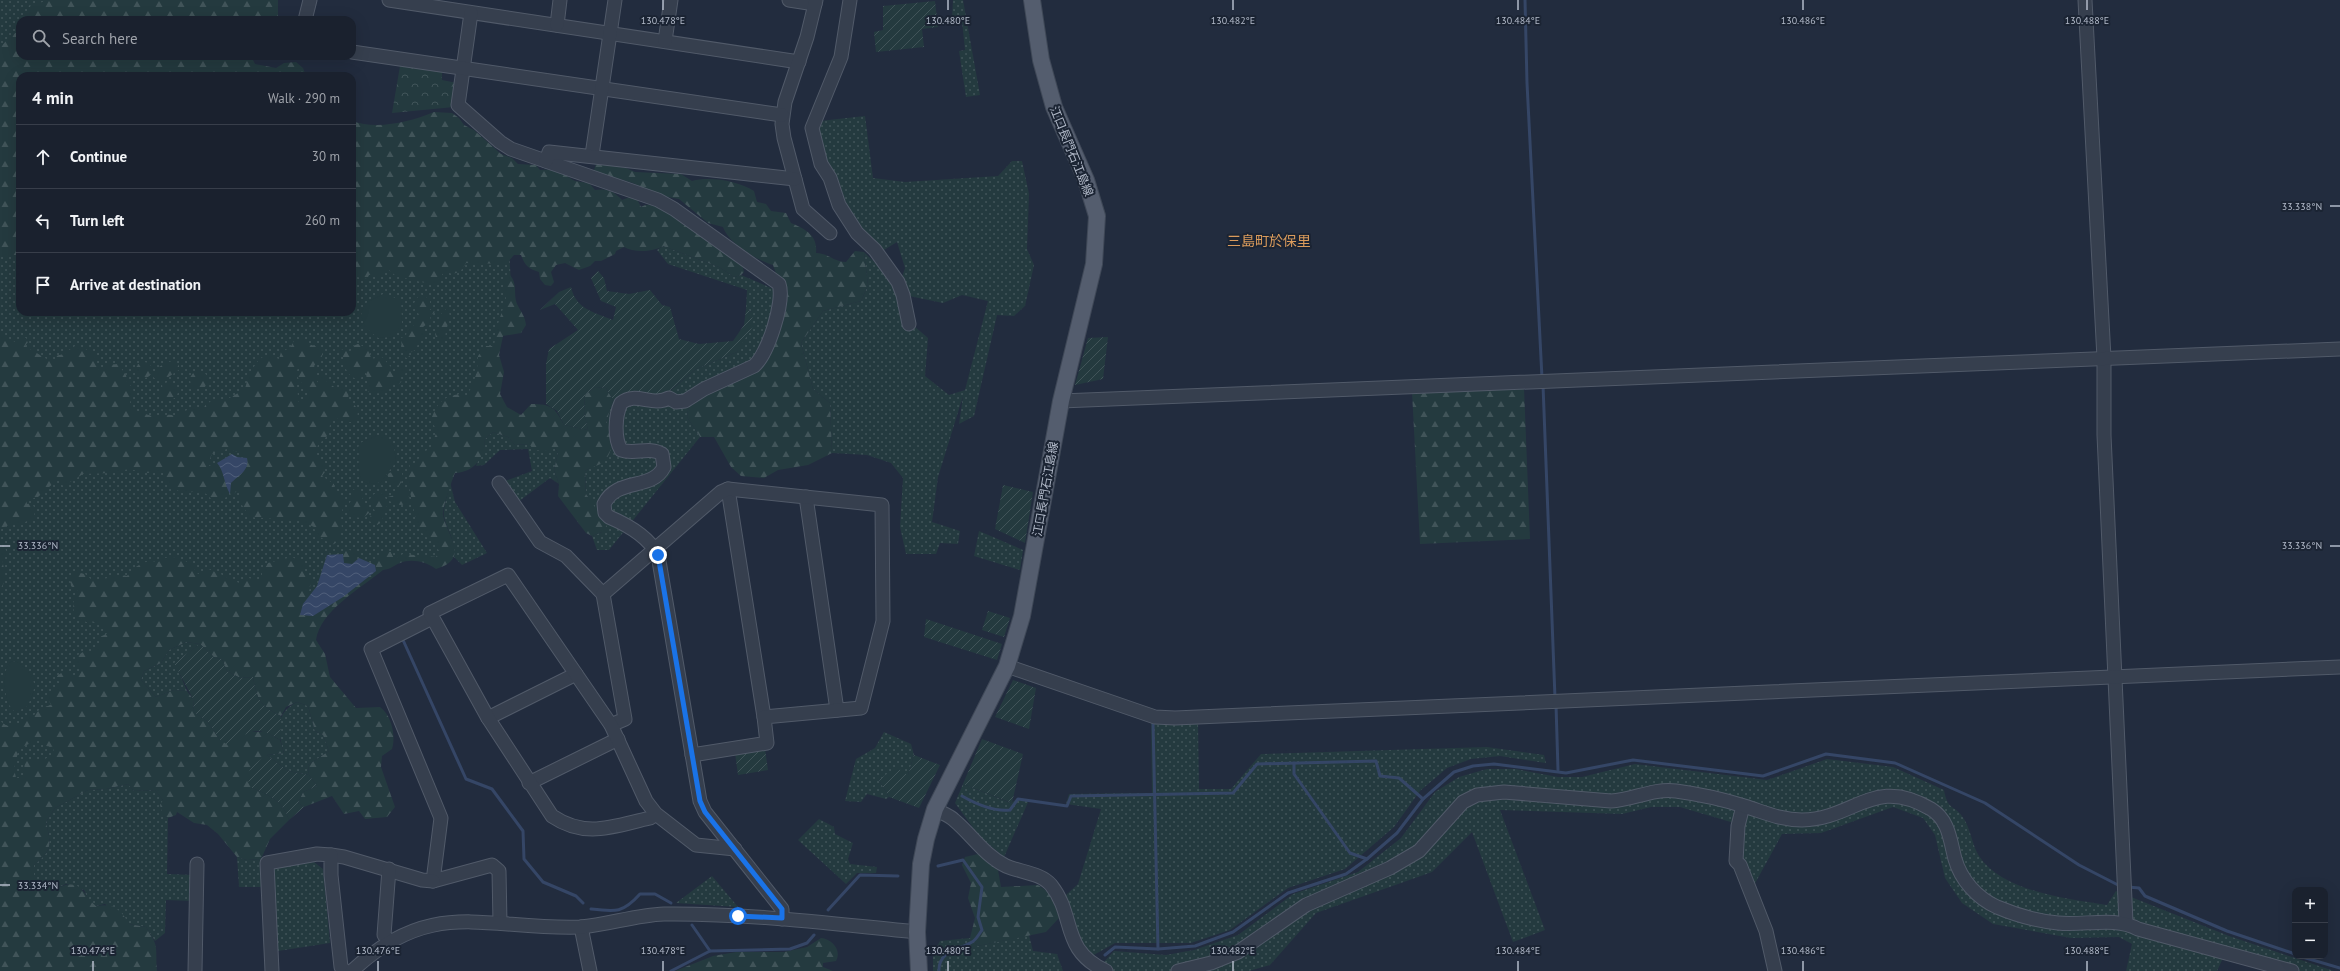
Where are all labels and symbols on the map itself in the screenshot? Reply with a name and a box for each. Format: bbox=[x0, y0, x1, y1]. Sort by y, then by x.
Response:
text: 130.478°E bbox=[641, 14, 685, 27]
text: 130.480°E bbox=[926, 14, 970, 27]
text: 130.482°E bbox=[1211, 14, 1255, 27]
text: 130.484°E bbox=[1496, 14, 1540, 27]
text: 130.486°E bbox=[1781, 14, 1825, 27]
text: 130.488°E bbox=[2065, 14, 2109, 27]
street label: 江口長門石江島線 bbox=[1047, 104, 1097, 198]
text: 33.338°N bbox=[2282, 200, 2322, 213]
district label: 三島町於保里 bbox=[1227, 232, 1311, 250]
street label: 江口長門石江島線 bbox=[1029, 440, 1061, 538]
text: 33.336°N bbox=[18, 539, 58, 552]
text: 33.336°N bbox=[2282, 539, 2322, 552]
route end bbox=[649, 546, 667, 564]
text: 33.334°N bbox=[18, 879, 58, 892]
route start bbox=[729, 907, 747, 925]
text: 130.474°E bbox=[71, 944, 115, 957]
text: 130.476°E bbox=[356, 944, 400, 957]
text: 130.478°E bbox=[641, 944, 685, 957]
text: 130.480°E bbox=[926, 944, 970, 957]
text: 130.482°E bbox=[1211, 944, 1255, 957]
text: 130.484°E bbox=[1496, 944, 1540, 957]
text: 130.486°E bbox=[1781, 944, 1825, 957]
text: 130.488°E bbox=[2065, 944, 2109, 957]

